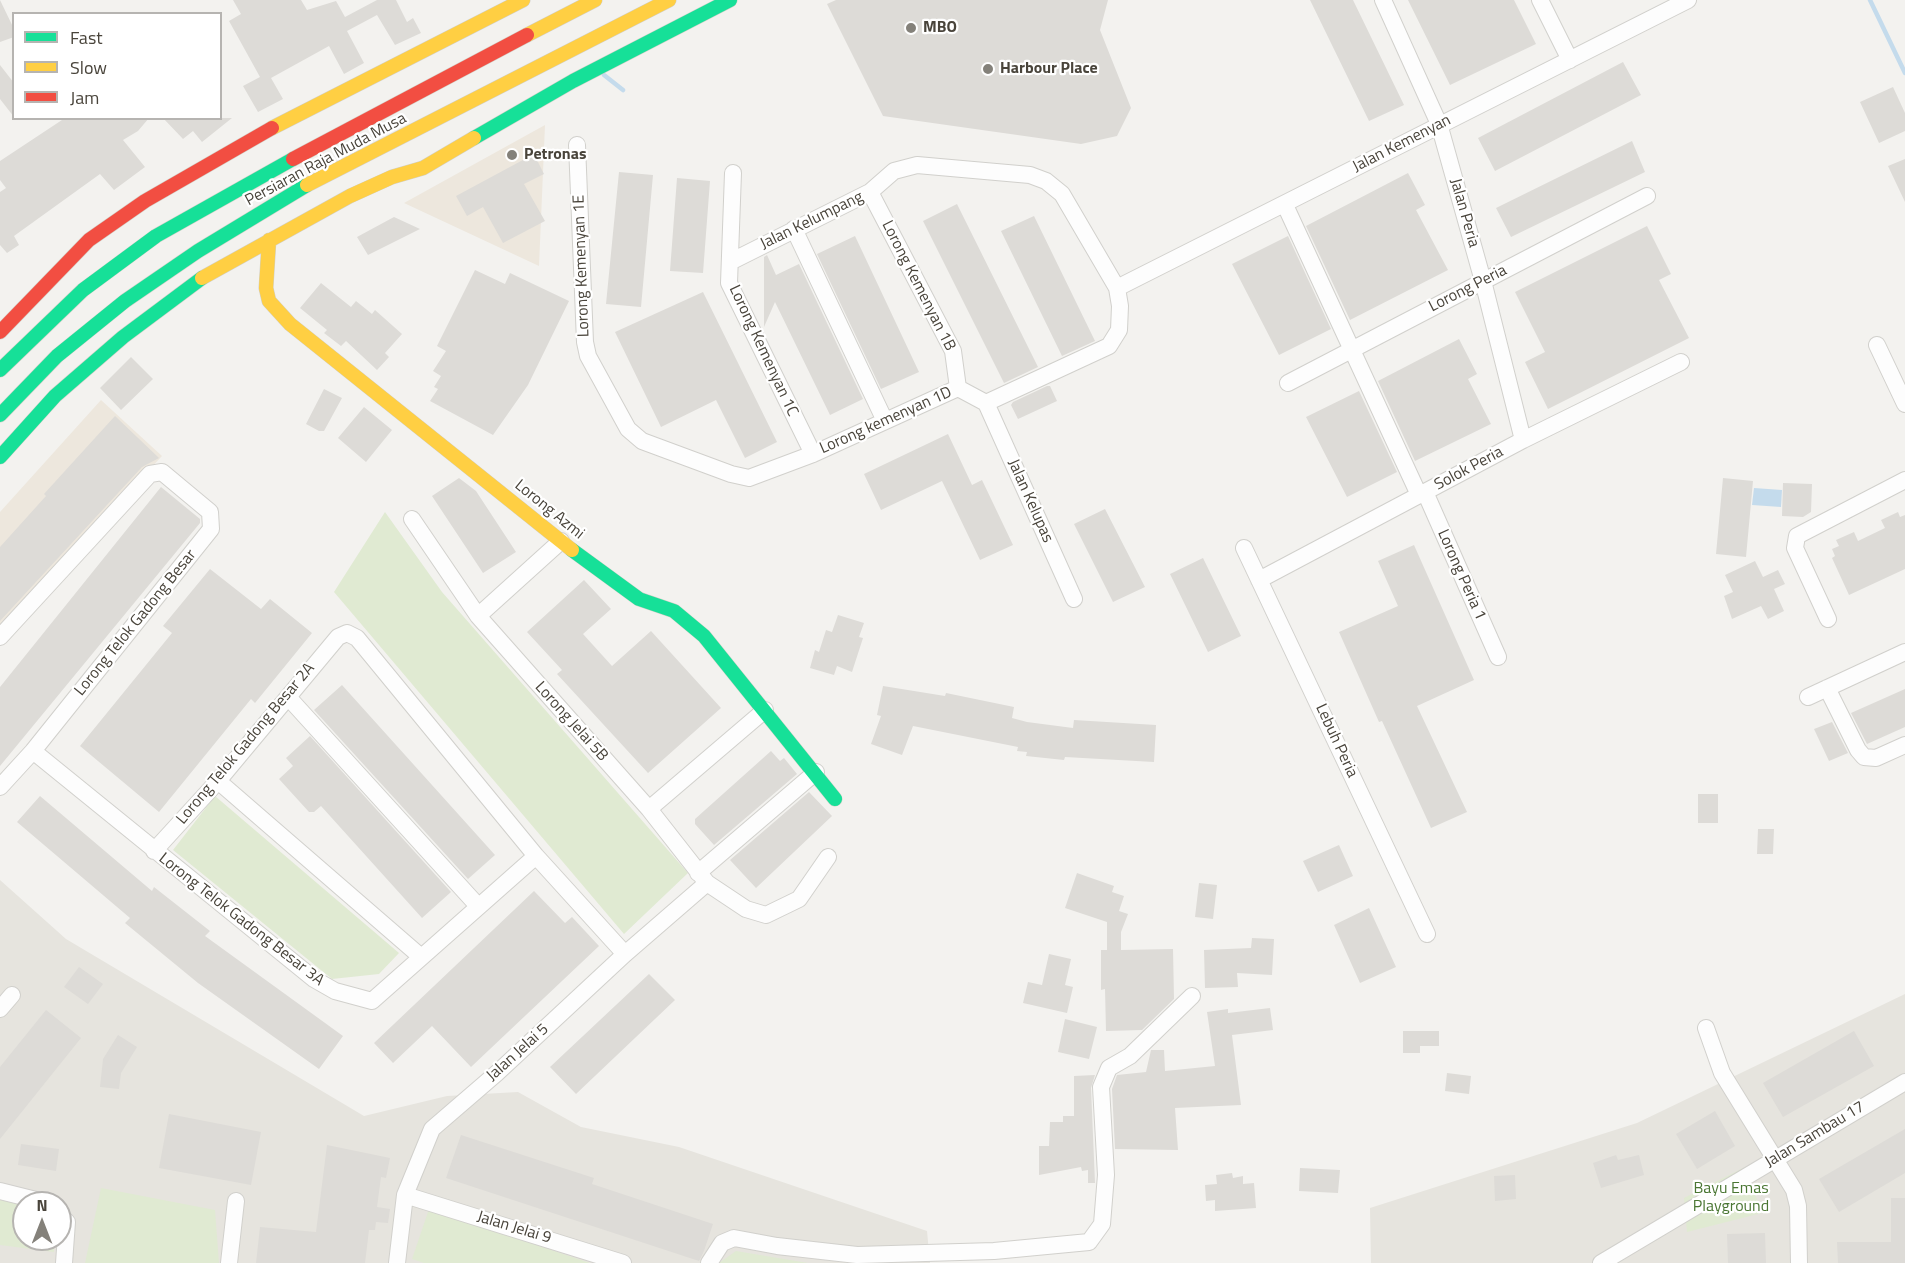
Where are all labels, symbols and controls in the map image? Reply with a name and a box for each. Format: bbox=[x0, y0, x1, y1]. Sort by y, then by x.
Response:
legend bbox=[12, 12, 222, 120]
place label: MBO bbox=[923, 18, 957, 38]
marker: MBO bbox=[904, 21, 918, 35]
text: Fast bbox=[70, 24, 103, 51]
text: Slow bbox=[70, 54, 107, 81]
place label: Harbour Place bbox=[1000, 59, 1098, 79]
marker: Harbour Place bbox=[981, 62, 995, 76]
text: Jam bbox=[70, 84, 99, 111]
street label: Persiaran Raja Muda Musa bbox=[242, 109, 410, 211]
street label: Jalan Kemenyan bbox=[1350, 111, 1454, 177]
place label: Petronas bbox=[524, 145, 586, 165]
marker: Petronas bbox=[505, 148, 519, 162]
street label: Jalan Peria bbox=[1445, 176, 1483, 250]
street label: Jalan Kelumpang bbox=[757, 188, 867, 254]
street label: Lorong Kemenyan 1E bbox=[570, 194, 594, 338]
street label: Lorong Kemenyan 1B bbox=[877, 218, 959, 354]
street label: Lorong Peria bbox=[1426, 261, 1510, 317]
street label: Lorong Kemenyan 1C bbox=[724, 282, 802, 420]
street label: Lorong kemenyan 1D bbox=[817, 383, 955, 459]
street label: Solok Peria bbox=[1431, 443, 1507, 495]
street label: Jalan Kelupas bbox=[1003, 456, 1057, 546]
street label: Lorong Azmi bbox=[510, 476, 588, 544]
street label: Lorong Peria 1 bbox=[1432, 527, 1490, 623]
street label: Lorong Telok Gadong Besar bbox=[71, 546, 201, 700]
street label: Lorong Telok Gadong Besar 2A bbox=[173, 659, 319, 829]
street label: Lorong Jelai 5B bbox=[530, 678, 612, 766]
street label: Lebuh Peria bbox=[1311, 701, 1361, 781]
street label: Lorong Telok Gadong Besar 3A bbox=[154, 849, 328, 991]
street label: Jalan Jelai 5 bbox=[483, 1020, 553, 1086]
street label: Jalan Sambau 17 bbox=[1762, 1098, 1868, 1172]
park label: Bayu Emas Playground bbox=[1693, 1179, 1769, 1217]
north arrow bbox=[12, 1191, 72, 1251]
text: N bbox=[36, 1193, 48, 1217]
street label: Jalan Jelai 9 bbox=[474, 1208, 554, 1248]

